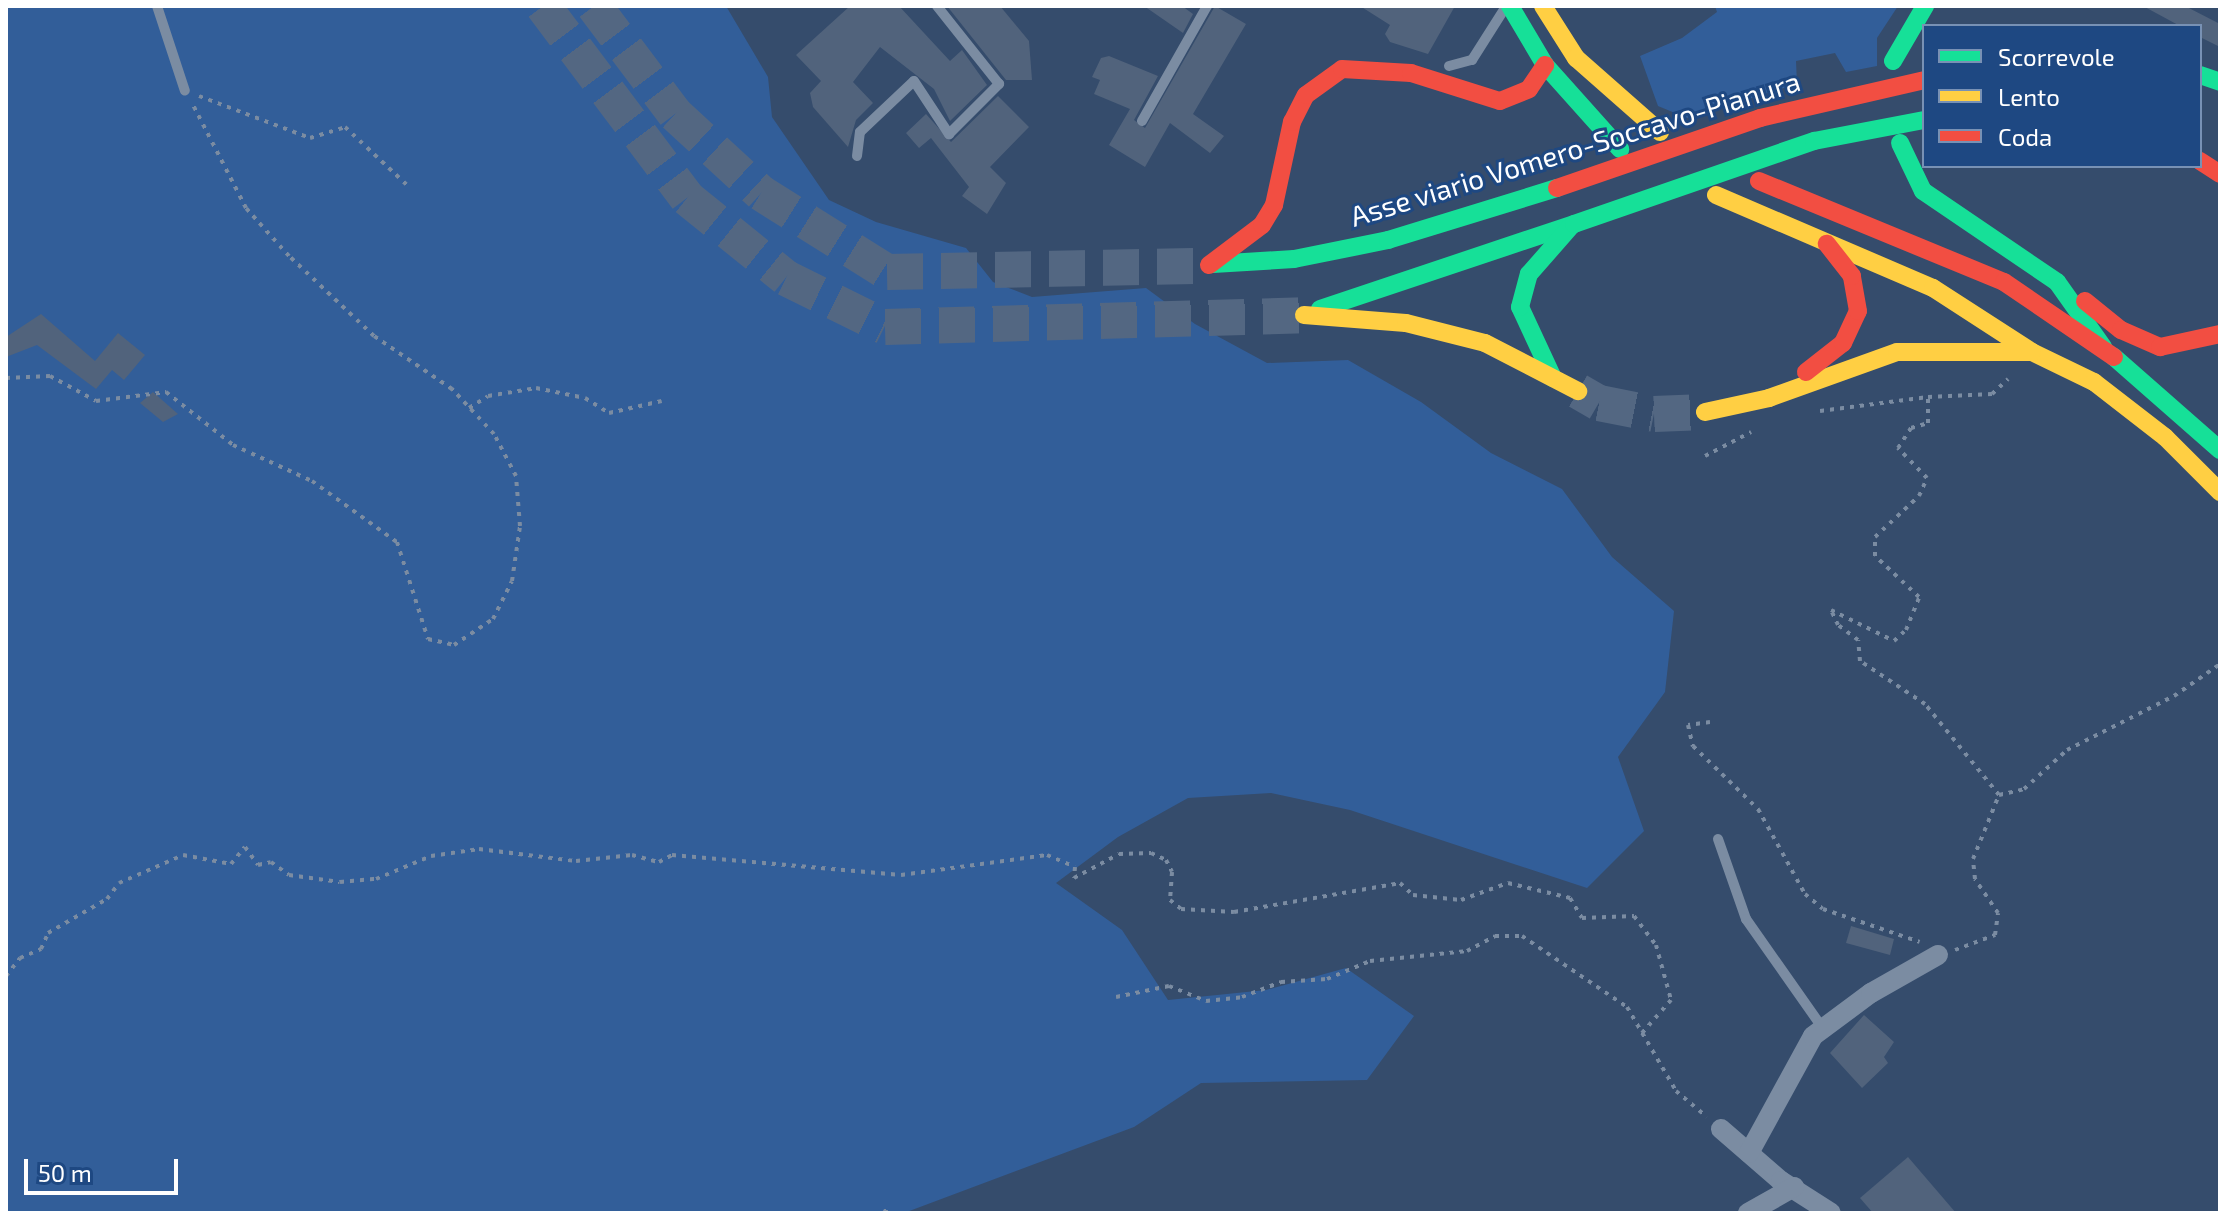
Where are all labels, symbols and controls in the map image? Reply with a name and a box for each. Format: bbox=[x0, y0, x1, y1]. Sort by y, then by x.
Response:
legend bbox=[1922, 24, 2202, 168]
text: Scorrevole bbox=[1998, 42, 2115, 71]
street label: Asse viario Vomero-Soccavo-Pianura bbox=[1345, 63, 1805, 233]
text: Lento bbox=[1998, 82, 2060, 111]
text: Coda bbox=[1998, 122, 2052, 151]
scale bar bbox=[28, 1143, 182, 1193]
text: 50 m bbox=[38, 1158, 92, 1187]

